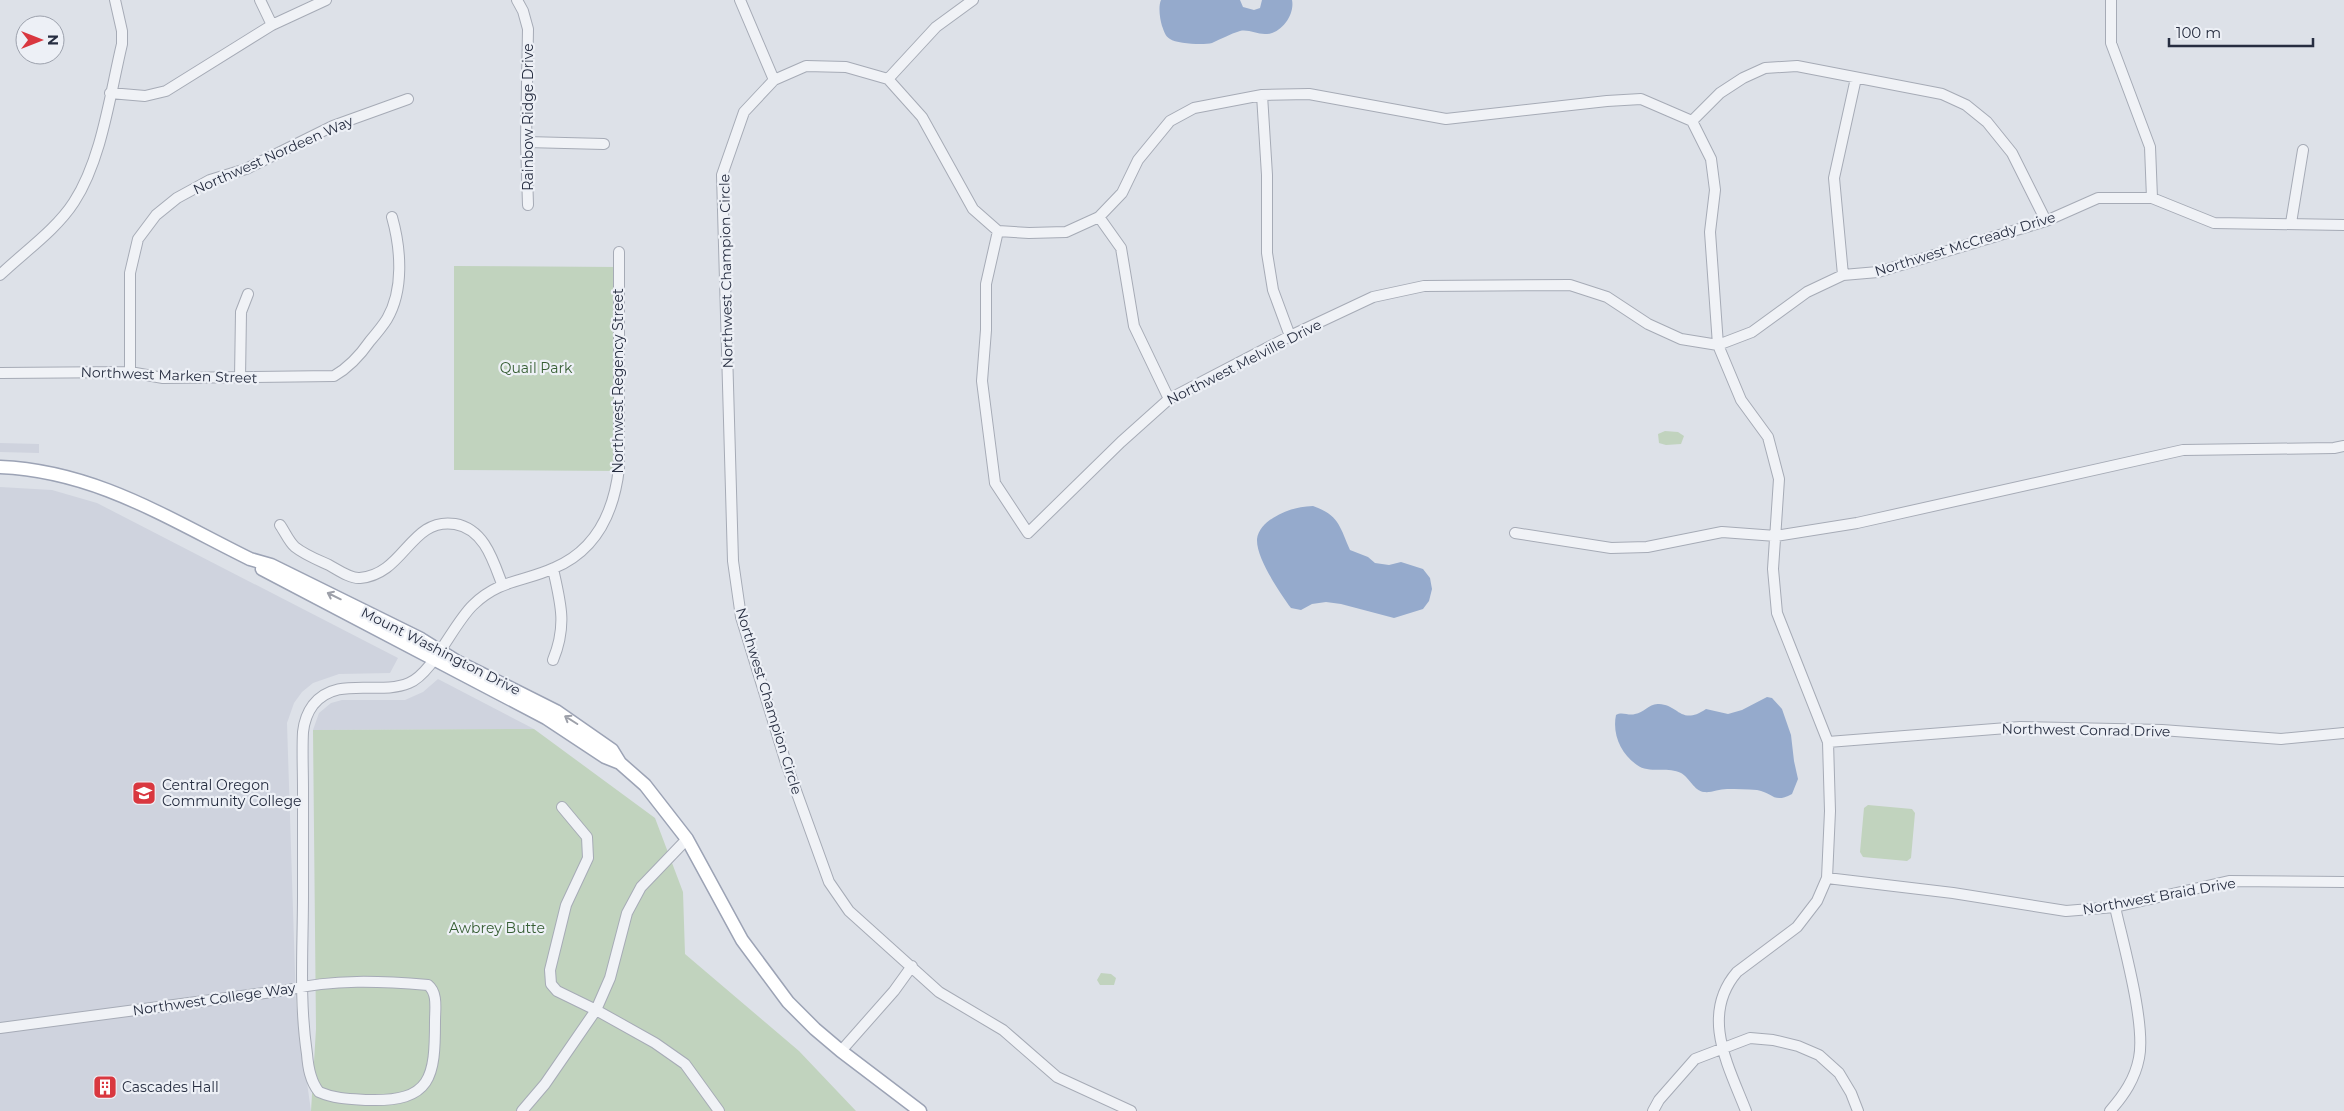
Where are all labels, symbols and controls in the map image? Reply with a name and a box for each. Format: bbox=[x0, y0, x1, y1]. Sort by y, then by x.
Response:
north arrow bbox=[15, 15, 65, 65]
scale bar bbox=[2169, 15, 2313, 47]
text: 100 m bbox=[2176, 23, 2221, 42]
text: N bbox=[44, 34, 62, 46]
street label: Rainbow Ridge Drive bbox=[519, 43, 537, 191]
street label: Northwest Nordeen Way bbox=[190, 111, 356, 198]
street label: Northwest Champion Circle bbox=[715, 174, 737, 368]
street label: Northwest McCready Drive bbox=[1872, 208, 2058, 280]
street label: Northwest Regency Street bbox=[609, 288, 627, 474]
street label: Northwest Melville Drive bbox=[1164, 315, 1324, 409]
park label: Quail Park bbox=[500, 359, 573, 377]
street label: Northwest Marken Street bbox=[80, 363, 258, 387]
one-way arrow bbox=[327, 591, 342, 600]
street label: Mount Washington Drive bbox=[358, 603, 524, 699]
street label: Northwest Champion Circle bbox=[732, 605, 806, 797]
one-way arrow bbox=[564, 714, 578, 724]
street label: Northwest Conrad Drive bbox=[2001, 720, 2171, 740]
place label: Central Oregon Community College bbox=[162, 776, 301, 810]
school or university icon: Central Oregon Community College bbox=[131, 780, 157, 806]
street label: Northwest Braid Drive bbox=[2081, 874, 2237, 918]
park label: Awbrey Butte bbox=[449, 919, 545, 937]
street label: Northwest College Way bbox=[131, 979, 297, 1019]
building icon: Cascades Hall bbox=[92, 1074, 118, 1100]
place label: Cascades Hall bbox=[122, 1078, 219, 1096]

